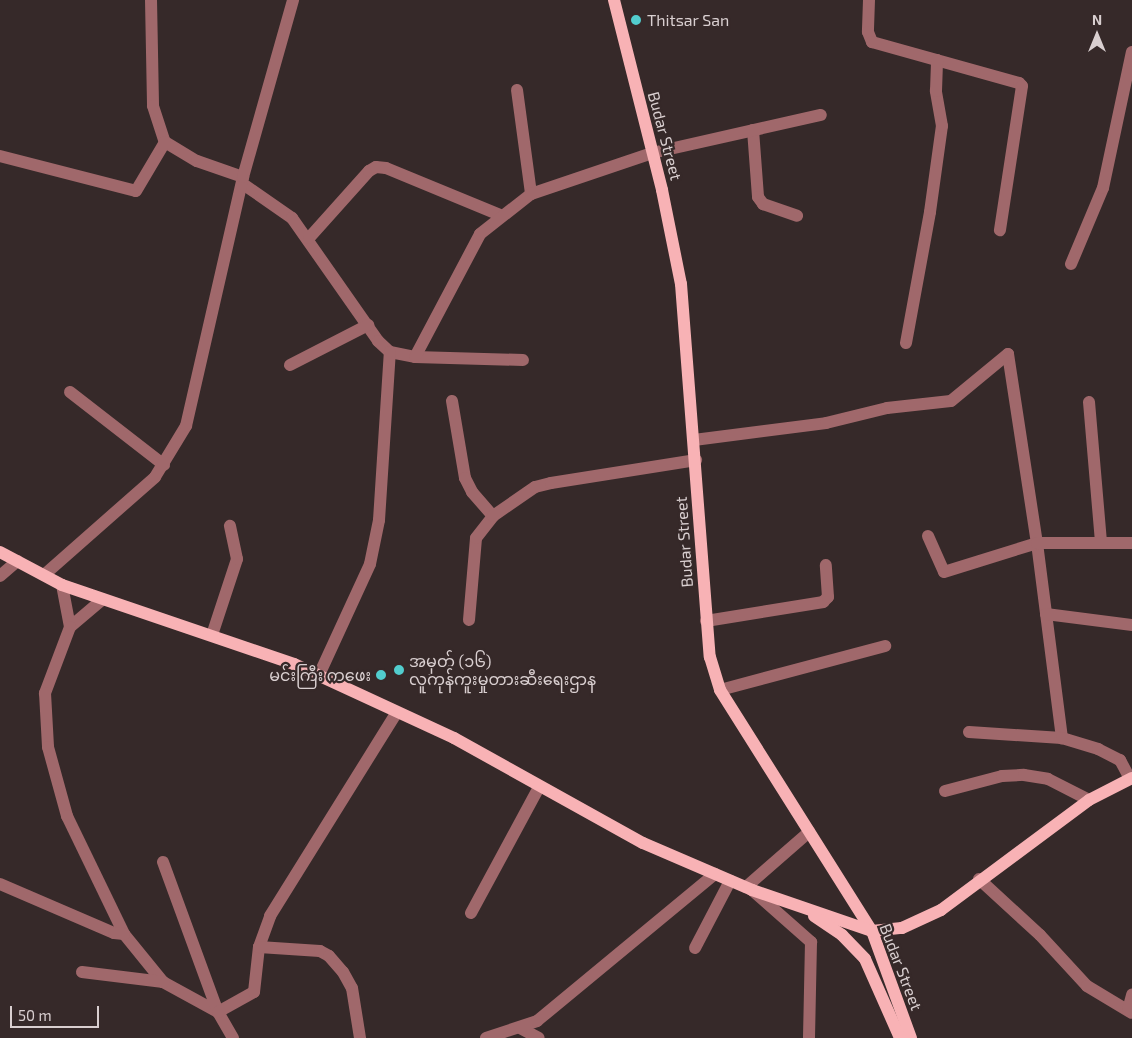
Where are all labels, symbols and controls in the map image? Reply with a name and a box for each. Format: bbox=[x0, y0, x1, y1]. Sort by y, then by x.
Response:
place label: Thitsar San bbox=[647, 10, 730, 30]
north arrow bbox=[1072, 10, 1122, 60]
text: N bbox=[1092, 11, 1102, 28]
marker: Thitsar San bbox=[629, 13, 643, 27]
street label: Budar Street bbox=[644, 89, 686, 183]
street label: Budar Street bbox=[671, 496, 697, 588]
place label: အမှတ် (၁၆) လူကုန်ကူးမှုတားဆီးရေးဌာန bbox=[409, 651, 596, 689]
marker: အမှတ် (၁၆) လူကုန်ကူးမှုတားဆီးရေးဌာန bbox=[393, 664, 405, 676]
place label: မင်းကြီး ကဖေး bbox=[269, 665, 371, 685]
marker: မင်းကြီး ကဖေး bbox=[375, 669, 387, 681]
street label: Budar Street bbox=[876, 921, 926, 1013]
scale bar bbox=[12, 996, 101, 1028]
text: 50 m bbox=[18, 1006, 52, 1024]

